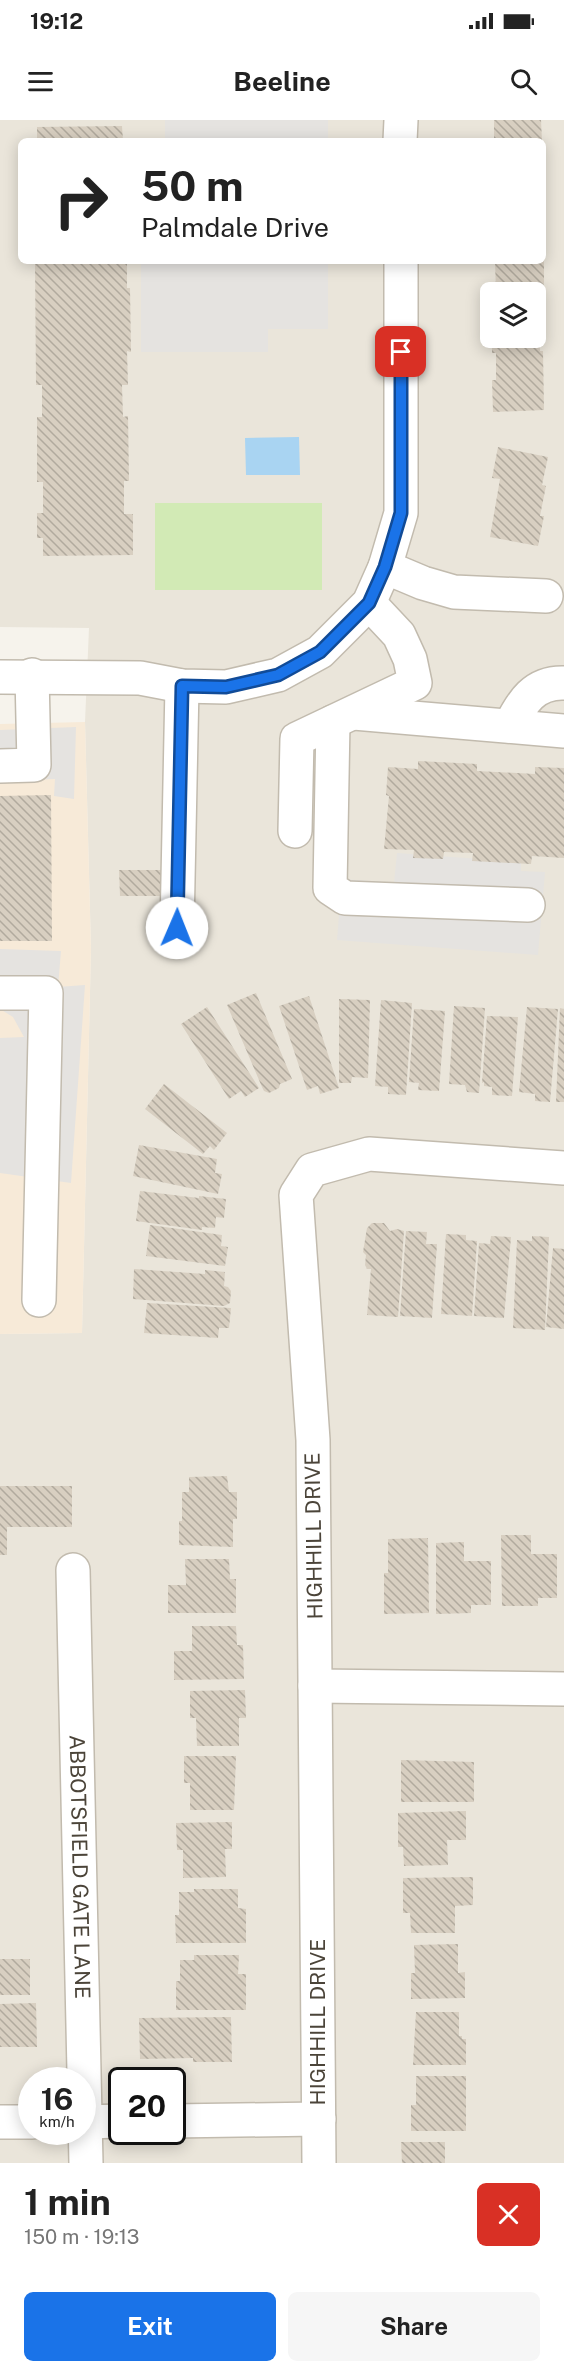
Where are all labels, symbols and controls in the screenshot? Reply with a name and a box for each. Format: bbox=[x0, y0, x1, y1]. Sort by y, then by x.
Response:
text: 19:12 bbox=[30, 8, 83, 34]
icon: menu bbox=[24, 65, 57, 98]
text: Beeline bbox=[233, 65, 331, 97]
icon: search bbox=[507, 65, 540, 98]
text: 50 m bbox=[141, 161, 244, 210]
icon: right bbox=[42, 162, 120, 240]
text: Palmdale Drive bbox=[141, 211, 329, 243]
map controls bbox=[480, 282, 546, 348]
button: layers bbox=[480, 282, 546, 348]
pin bbox=[375, 326, 426, 377]
icon: arrive bbox=[384, 335, 417, 368]
position arrow bbox=[145, 896, 209, 960]
street label: HIGHHILL DRIVE bbox=[300, 1452, 327, 1620]
street label: ABBOTSFIELD GATE LANE bbox=[65, 1735, 95, 1999]
street label: HIGHHILL DRIVE bbox=[305, 1939, 330, 2105]
speed limit sign: 20 bbox=[108, 2067, 186, 2145]
text: 16 bbox=[41, 2081, 73, 2117]
text: km/h bbox=[39, 2113, 75, 2130]
text: 1 min bbox=[24, 2181, 111, 2223]
button: close bbox=[477, 2183, 540, 2246]
text: 150 m · 19:13 bbox=[24, 2225, 139, 2249]
button: Exit bbox=[24, 2292, 276, 2361]
button: Share bbox=[288, 2292, 540, 2361]

